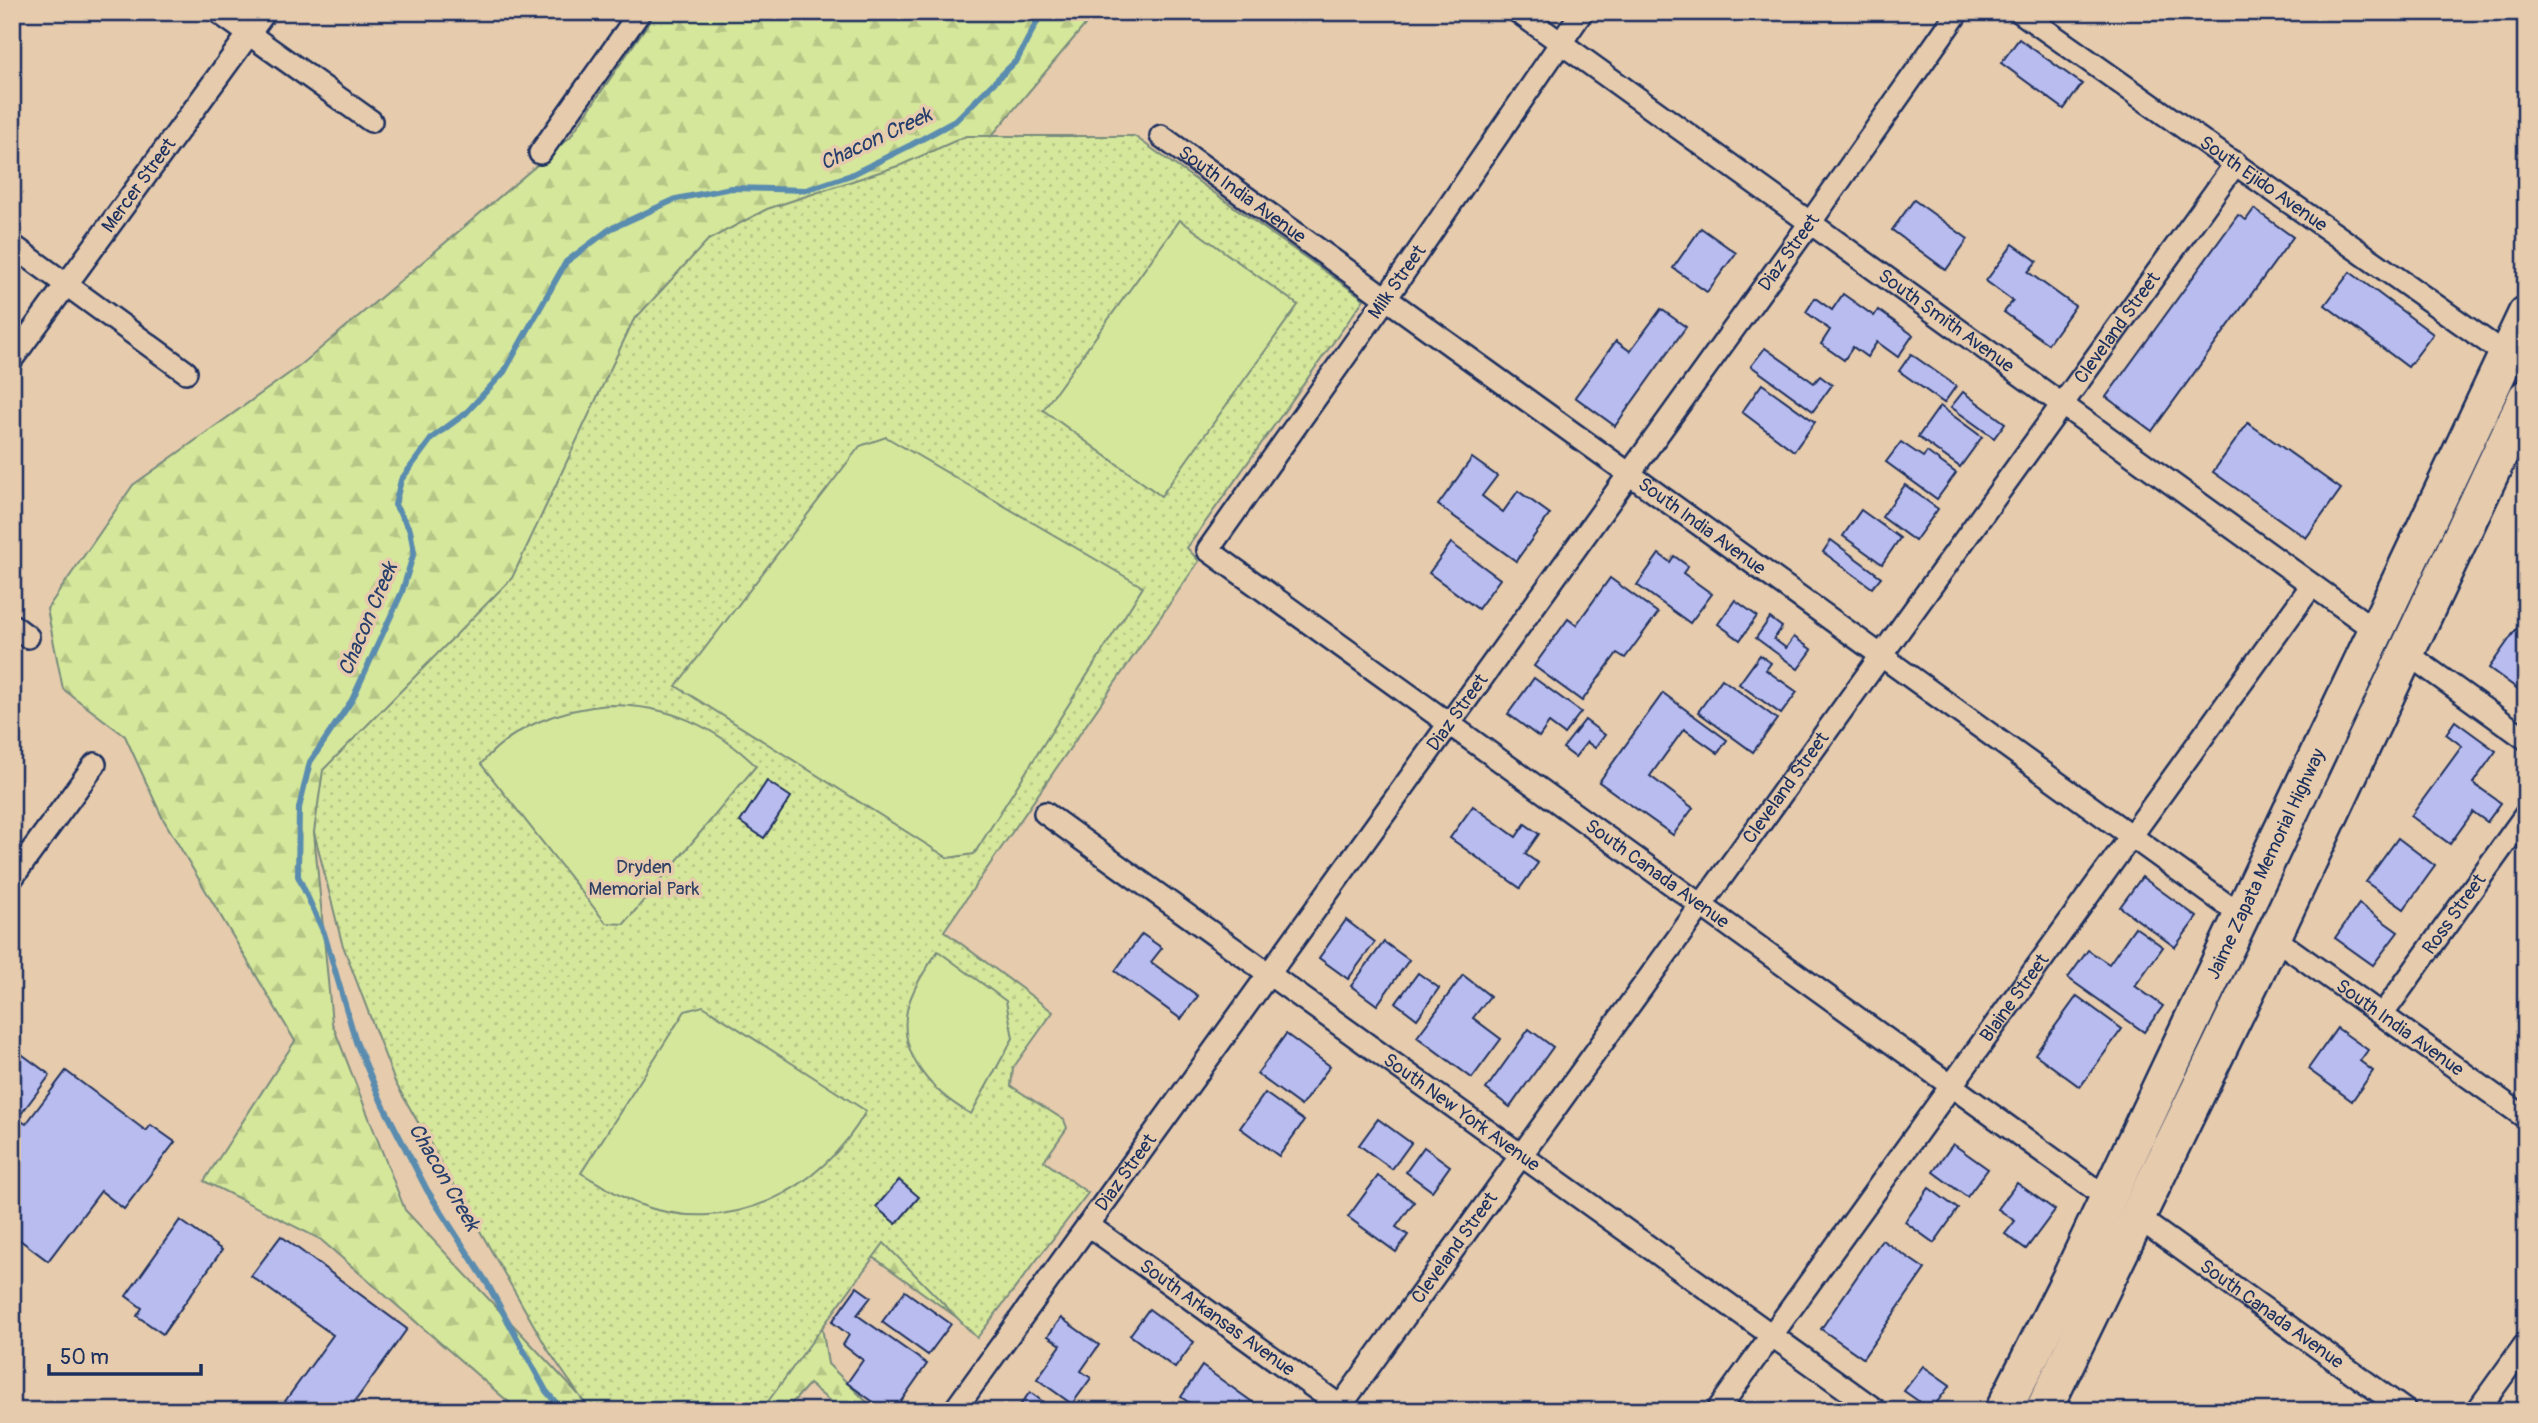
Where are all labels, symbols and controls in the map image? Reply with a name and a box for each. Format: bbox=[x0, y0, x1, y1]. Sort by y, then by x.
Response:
water label: Chacon Creek bbox=[816, 100, 938, 177]
street label: South Ejido Avenue bbox=[2195, 131, 2333, 238]
street label: Mercer Street bbox=[96, 133, 181, 237]
street label: South India Avenue bbox=[1174, 140, 1311, 249]
street label: Diaz Street bbox=[1753, 209, 1825, 296]
street label: Milk Street bbox=[1363, 240, 1431, 324]
street label: South Smith Avenue bbox=[1873, 264, 2019, 378]
street label: Cleveland Street bbox=[2069, 267, 2166, 388]
street label: South India Avenue bbox=[1633, 472, 1771, 581]
water label: Chacon Creek bbox=[332, 556, 405, 680]
street label: Diaz Street bbox=[1421, 669, 1494, 756]
street label: Cleveland Street bbox=[1738, 727, 1834, 848]
street label: Jaime Zapata Memorial Highway bbox=[2201, 745, 2331, 983]
street label: South Canada Avenue bbox=[1580, 814, 1734, 934]
park label: Dryden Memorial Park bbox=[589, 855, 699, 901]
street label: Ross Street bbox=[2417, 869, 2492, 959]
street label: Blaine Street bbox=[1975, 949, 2055, 1047]
street label: South India Avenue bbox=[2331, 974, 2469, 1082]
street label: South New York Avenue bbox=[1378, 1048, 1545, 1177]
water label: Chacon Creek bbox=[402, 1118, 487, 1238]
street label: Diaz Street bbox=[1090, 1129, 1162, 1216]
street label: Cleveland Street bbox=[1406, 1187, 1503, 1309]
street label: South Arkansas Avenue bbox=[1135, 1254, 1300, 1382]
street label: South Canada Avenue bbox=[2195, 1254, 2349, 1374]
scale bar bbox=[49, 1332, 201, 1376]
text: 50 m bbox=[60, 1344, 109, 1371]

